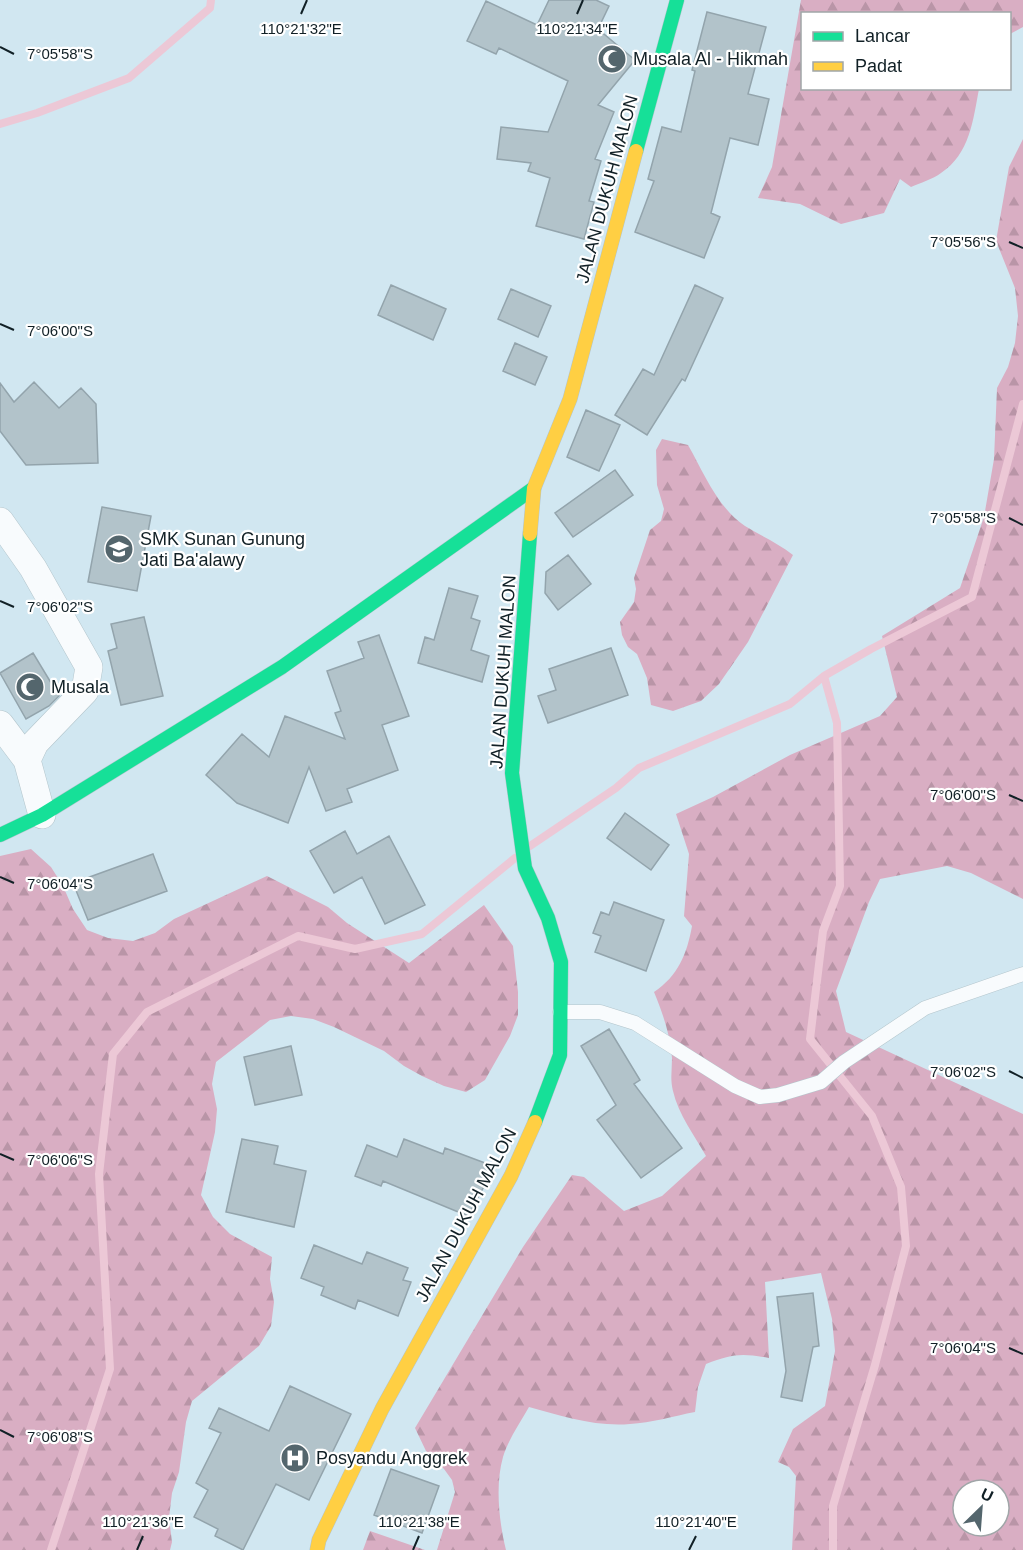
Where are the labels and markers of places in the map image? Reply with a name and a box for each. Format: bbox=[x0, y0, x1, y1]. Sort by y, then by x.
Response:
mosque icon: Musala Al - Hikmah bbox=[596, 43, 628, 75]
place label: Musala Al - Hikmah bbox=[633, 49, 788, 69]
place label: SMK Sunan Gunung Jati Ba'alawy bbox=[140, 529, 305, 570]
school or university icon: SMK Sunan Gunung Jati Ba'alawy bbox=[103, 533, 135, 565]
mosque icon: Musala bbox=[14, 671, 46, 703]
place label: Musala bbox=[51, 677, 110, 697]
hospital icon: Posyandu Anggrek bbox=[279, 1442, 311, 1474]
place label: Posyandu Anggrek bbox=[316, 1448, 468, 1468]

